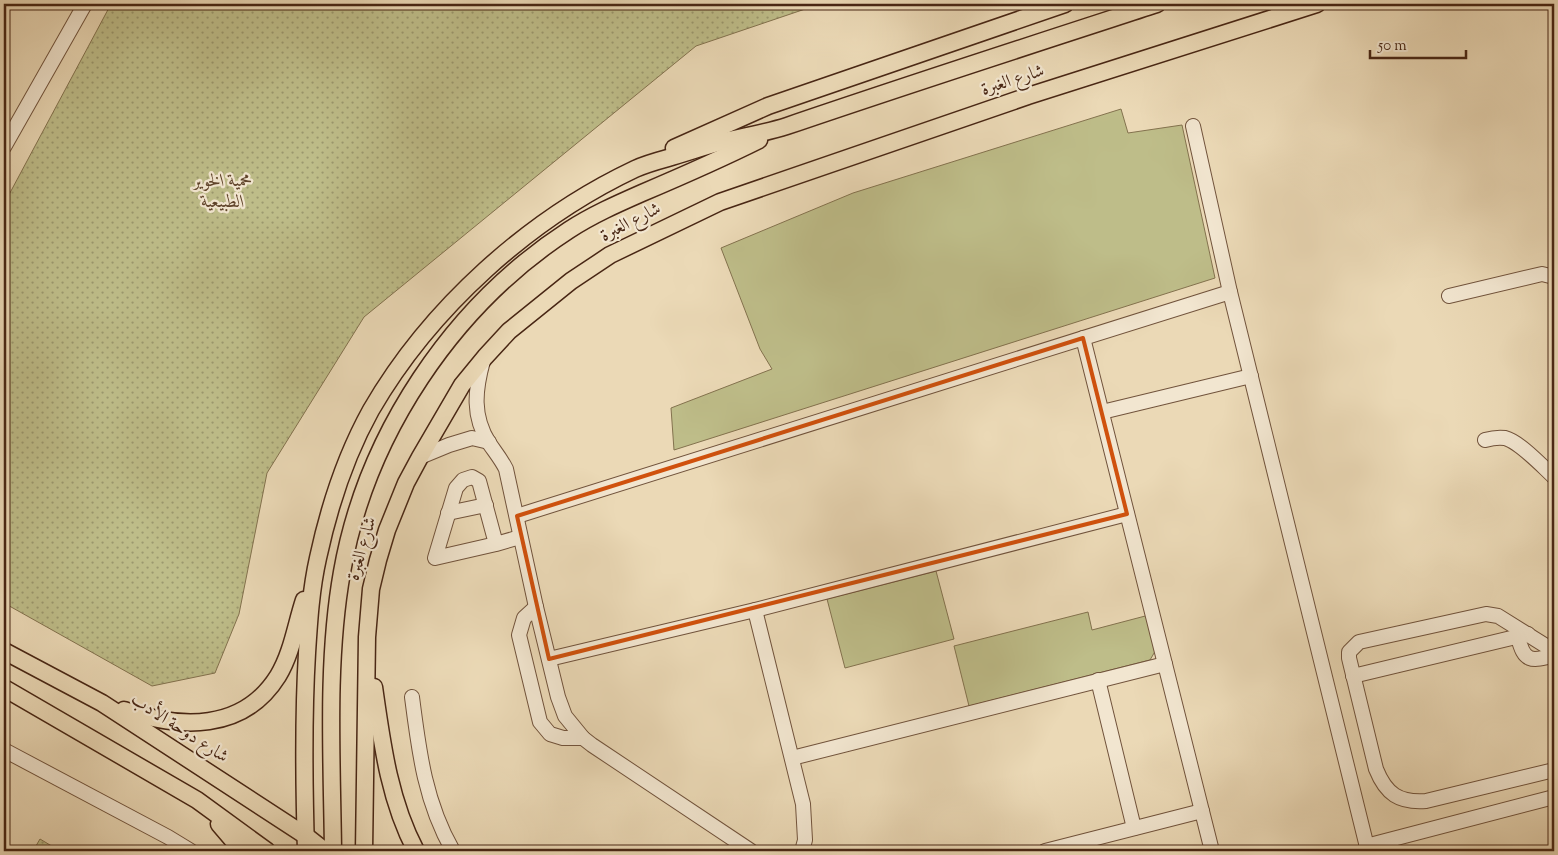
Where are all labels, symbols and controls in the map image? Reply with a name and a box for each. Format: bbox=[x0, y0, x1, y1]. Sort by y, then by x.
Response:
scale bar bbox=[1370, 28, 1467, 60]
text: 50 m bbox=[1377, 36, 1407, 57]
street label: شارع الغبرة bbox=[978, 59, 1048, 103]
park label: محمية الخوير الطبيعية bbox=[191, 169, 253, 216]
street label: شارع الغبرة bbox=[596, 197, 666, 249]
street label: شارع الغبرة bbox=[342, 514, 384, 584]
street label: شارع دوحة الأدب bbox=[125, 686, 234, 770]

